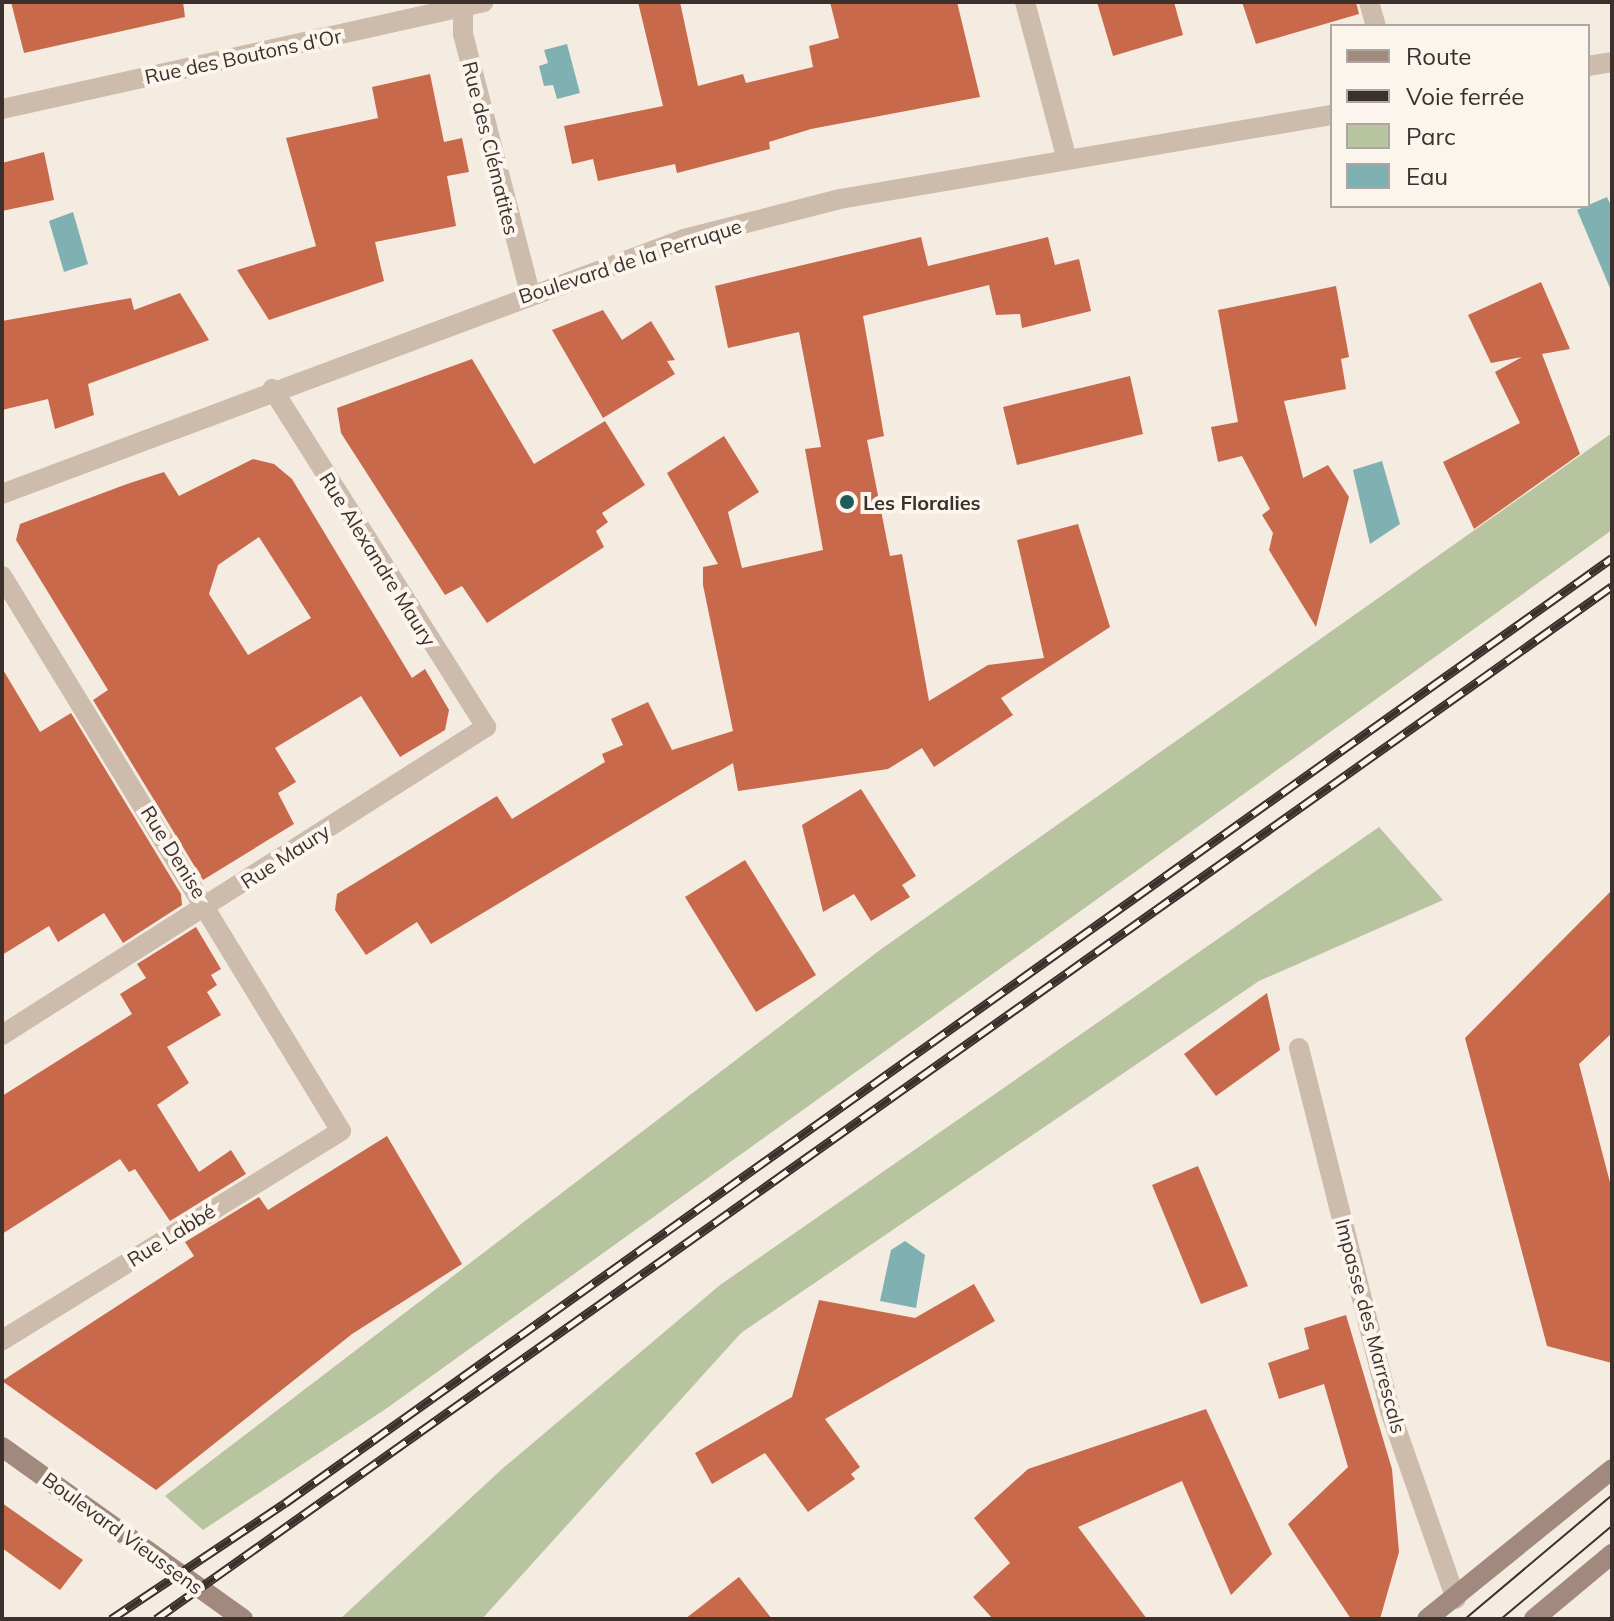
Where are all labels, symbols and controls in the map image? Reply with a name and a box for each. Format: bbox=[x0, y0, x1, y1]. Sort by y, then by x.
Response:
street label: Rue des Boutons d'Or bbox=[143, 23, 343, 89]
legend bbox=[1330, 24, 1590, 208]
text: Route bbox=[1406, 41, 1471, 71]
street label: Rue des Clématites bbox=[458, 59, 524, 237]
text: Voie ferrée bbox=[1406, 81, 1524, 111]
text: Parc bbox=[1406, 121, 1456, 151]
text: Eau bbox=[1406, 161, 1448, 191]
street label: Boulevard de la Perruque bbox=[516, 214, 744, 308]
street label: Rue Alexandre Maury bbox=[315, 468, 441, 650]
place label: Les Floralies bbox=[863, 490, 981, 514]
marker: Les Floralies bbox=[838, 493, 856, 511]
street label: Rue Denise bbox=[136, 801, 212, 903]
street label: Rue Maury bbox=[236, 819, 334, 893]
street label: Rue Labbé bbox=[123, 1199, 219, 1271]
street label: Impasse des Marrescals bbox=[1331, 1216, 1411, 1436]
street label: Boulevard Vieussens bbox=[38, 1467, 208, 1599]

